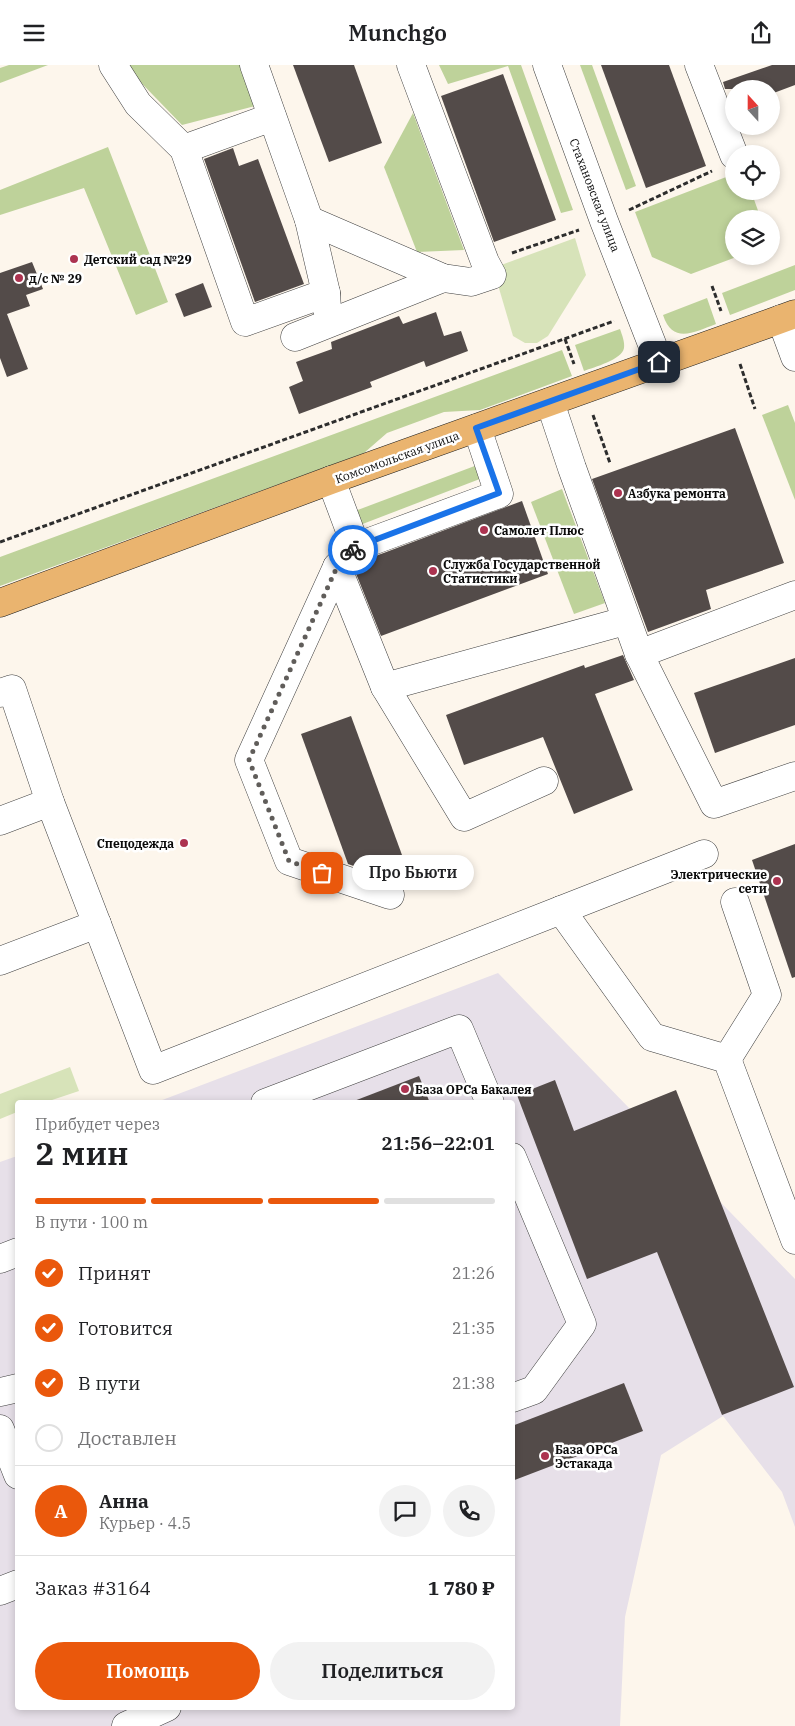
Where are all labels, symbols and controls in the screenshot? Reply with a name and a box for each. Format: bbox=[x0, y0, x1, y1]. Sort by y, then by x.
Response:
text: Munchgo bbox=[348, 18, 447, 47]
icon: menu bbox=[20, 19, 48, 47]
icon: share bbox=[747, 19, 775, 47]
north arrow bbox=[725, 80, 780, 135]
map controls bbox=[725, 80, 780, 265]
street label: Стахановская улица bbox=[566, 136, 624, 254]
button: locate bbox=[725, 145, 780, 200]
button: layers bbox=[725, 210, 780, 265]
place label: Детский сад №29 bbox=[84, 252, 192, 267]
marker: Детский сад №29 bbox=[68, 253, 80, 265]
place label: д/с № 29 bbox=[29, 271, 82, 286]
marker: д/с № 29 bbox=[13, 272, 25, 284]
pin bbox=[638, 341, 680, 383]
icon: home bbox=[645, 348, 673, 376]
street label: Комсомольская улица bbox=[333, 427, 462, 486]
place label: Азбука ремонта bbox=[628, 486, 726, 501]
marker: Азбука ремонта bbox=[612, 487, 624, 499]
place label: Самолет Плюс bbox=[494, 523, 584, 538]
marker: Самолет Плюс bbox=[478, 524, 490, 536]
courier bbox=[328, 525, 378, 575]
icon: bike bbox=[339, 536, 367, 564]
place label: Служба Государственной Статистики bbox=[443, 557, 601, 586]
marker: Служба Государственной Статистики bbox=[427, 565, 439, 577]
place label: Спецодежда bbox=[97, 836, 174, 851]
marker: Спецодежда bbox=[178, 837, 190, 849]
pin bbox=[301, 852, 343, 894]
callout: Про Бьюти bbox=[352, 855, 474, 891]
icon: bag bbox=[308, 859, 336, 887]
text: Про Бьюти bbox=[369, 862, 457, 882]
place label: Электрические сети bbox=[670, 867, 767, 896]
marker: Электрические сети bbox=[771, 875, 783, 887]
place label: База ОРСа Бакалея bbox=[415, 1082, 532, 1097]
marker: База ОРСа Бакалея bbox=[399, 1083, 411, 1095]
text: Прибудет через bbox=[35, 1114, 160, 1134]
text: 21:56–22:01 bbox=[381, 1131, 495, 1155]
text: 2 мин bbox=[35, 1132, 129, 1174]
text: В пути · 100 m bbox=[35, 1212, 148, 1232]
icon: check bbox=[35, 1259, 63, 1287]
text: Принят bbox=[78, 1261, 151, 1285]
text: 21:26 bbox=[452, 1263, 495, 1283]
icon: check bbox=[35, 1314, 63, 1342]
text: Готовится bbox=[78, 1316, 173, 1340]
text: 21:35 bbox=[452, 1318, 495, 1338]
icon: check bbox=[35, 1369, 63, 1397]
text: В пути bbox=[78, 1371, 140, 1395]
text: 21:38 bbox=[452, 1373, 495, 1393]
text: Доставлен bbox=[78, 1426, 177, 1450]
place label: База ОРСа Эстакада bbox=[555, 1442, 618, 1471]
marker: База ОРСа Эстакада bbox=[539, 1450, 551, 1462]
button: chat bbox=[379, 1485, 431, 1537]
button: phone bbox=[443, 1485, 495, 1537]
text: Анна bbox=[99, 1489, 149, 1513]
text: А bbox=[54, 1499, 68, 1523]
text: Курьер · 4.5 bbox=[99, 1513, 191, 1533]
text: Заказ #3164 bbox=[35, 1576, 151, 1600]
text: 1 780 ₽ bbox=[428, 1576, 495, 1600]
button: Помощь bbox=[35, 1642, 260, 1700]
button: Поделиться bbox=[270, 1642, 495, 1700]

